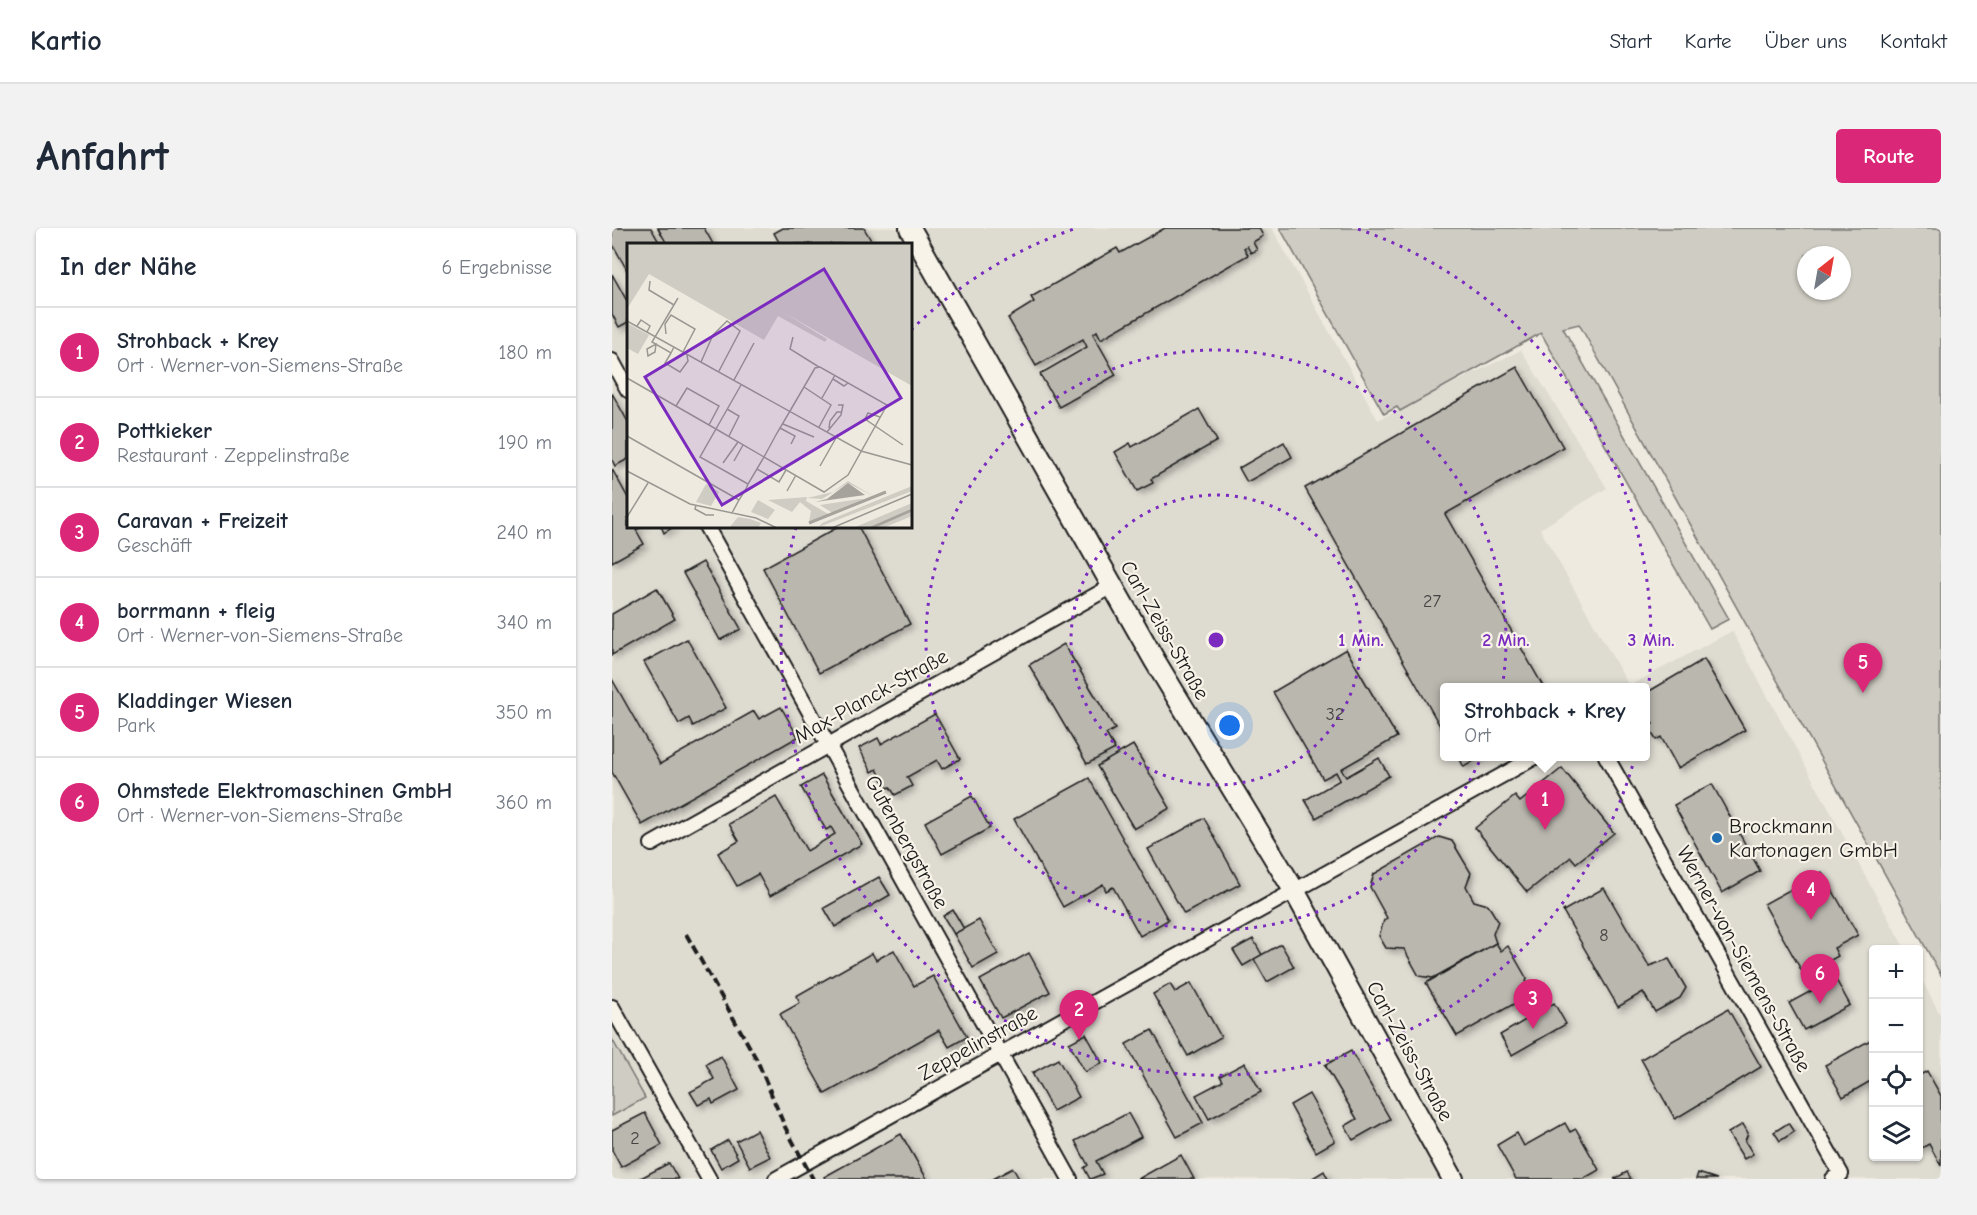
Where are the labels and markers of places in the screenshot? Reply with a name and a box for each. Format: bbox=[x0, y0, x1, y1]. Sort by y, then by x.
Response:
centre of rings bbox=[1206, 630, 1226, 650]
pin: 5 bbox=[1844, 644, 1882, 693]
pin: 1 bbox=[1526, 780, 1564, 830]
place label: Brockmann Kartonagen GmbH bbox=[1729, 814, 1898, 862]
marker: Brockmann Kartonagen GmbH bbox=[1710, 831, 1724, 845]
pin: 4 bbox=[1792, 870, 1830, 920]
pin: 6 bbox=[1800, 954, 1840, 1004]
pin: 3 bbox=[1514, 980, 1552, 1029]
pin: 2 bbox=[1060, 990, 1098, 1040]

